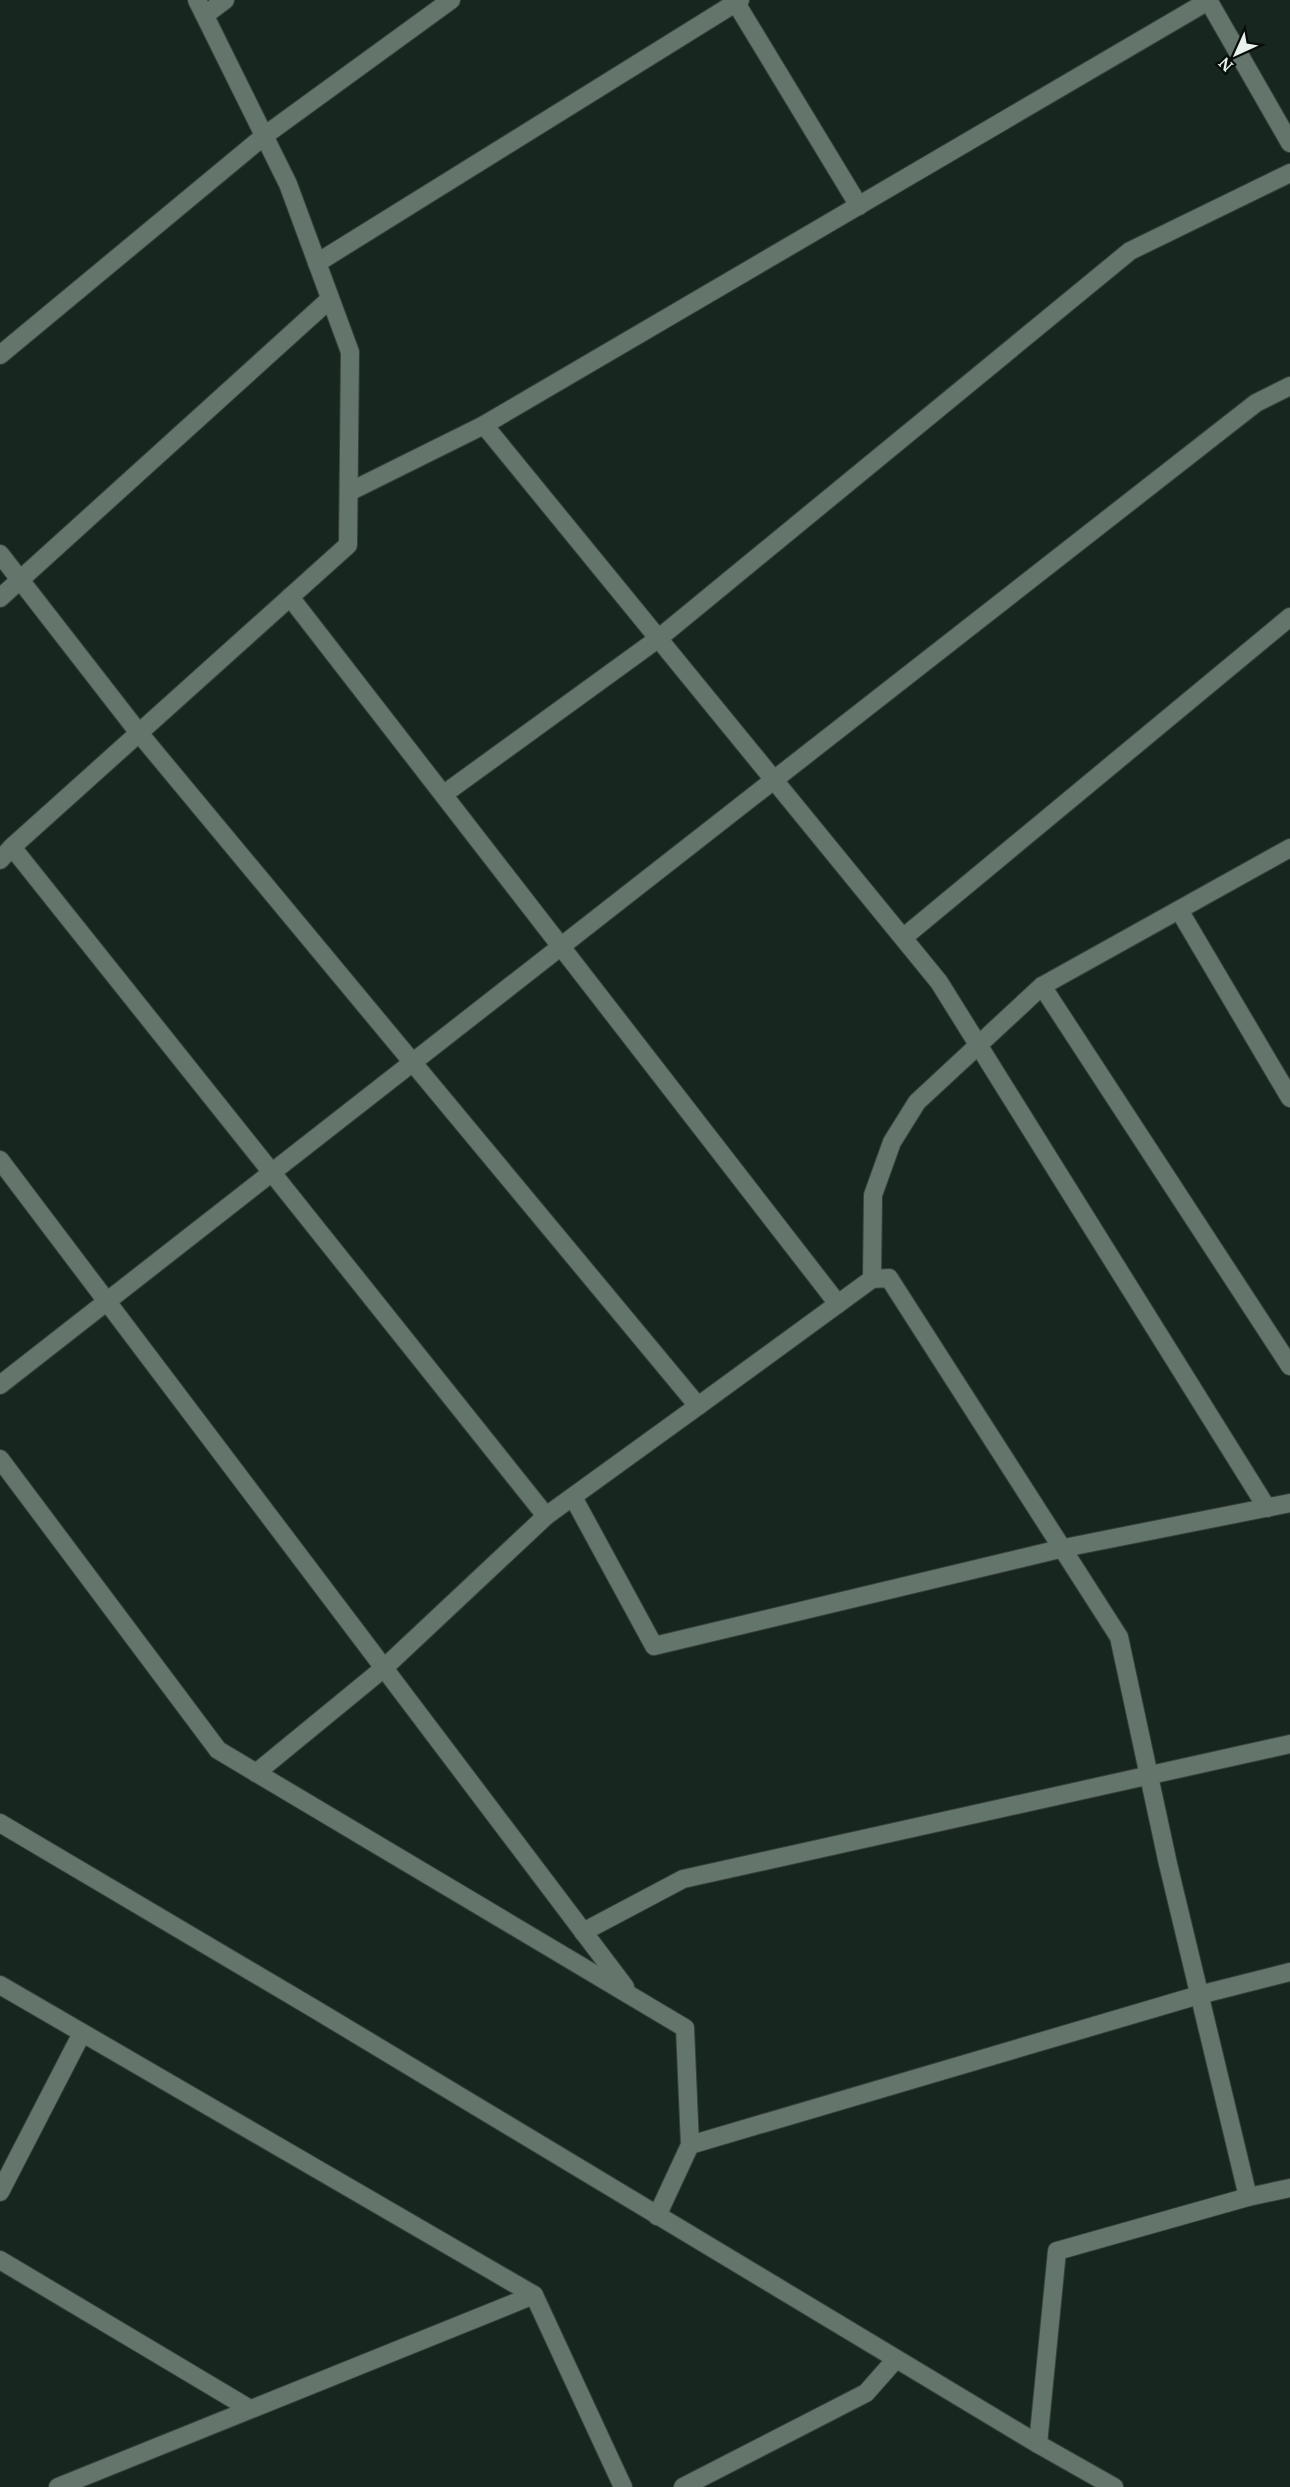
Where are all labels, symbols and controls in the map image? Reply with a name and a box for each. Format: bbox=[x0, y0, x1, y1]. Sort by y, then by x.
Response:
north arrow bbox=[1206, 24, 1266, 84]
text: N bbox=[1213, 53, 1237, 77]

